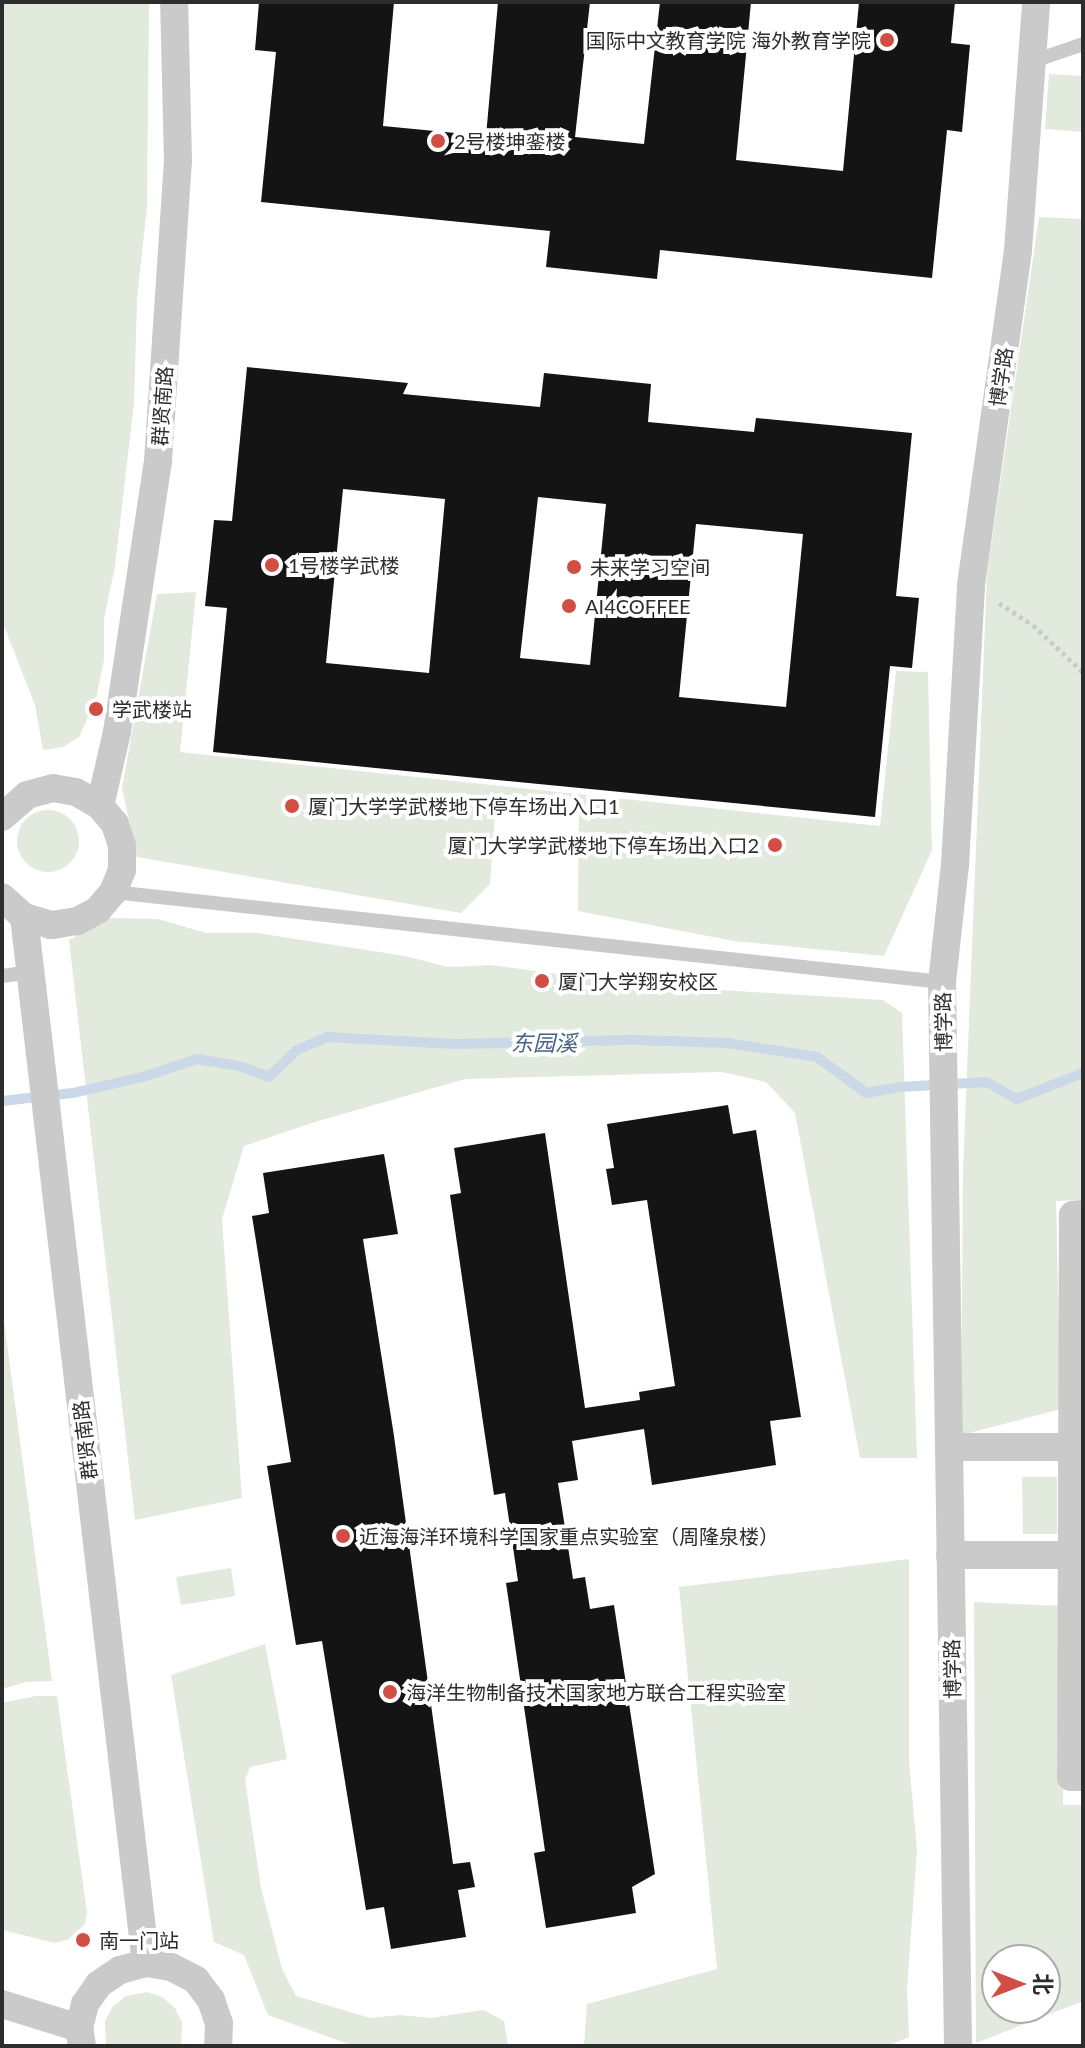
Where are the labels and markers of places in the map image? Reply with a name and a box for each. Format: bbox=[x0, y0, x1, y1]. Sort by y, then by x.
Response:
place label: 国际中文教育学院 海外教育学院 bbox=[586, 28, 871, 52]
marker: 国际中文教育学院 海外教育学院 bbox=[878, 31, 896, 49]
place label: 2号楼坤銮楼 bbox=[454, 129, 566, 153]
marker: 2号楼坤銮楼 bbox=[429, 132, 447, 150]
place label: 1号楼学武楼 bbox=[288, 553, 400, 577]
place label: 未来学习空间 bbox=[590, 555, 710, 579]
marker: 1号楼学武楼 bbox=[263, 556, 281, 574]
marker: 未来学习空间 bbox=[565, 558, 583, 576]
place label: AI4COFFEE bbox=[585, 594, 691, 618]
marker: AI4COFFEE bbox=[560, 597, 578, 615]
place label: 学武楼站 bbox=[112, 697, 192, 721]
marker: 学武楼站 bbox=[87, 700, 105, 718]
place label: 厦门大学学武楼地下停车场出入口1 bbox=[308, 794, 620, 818]
marker: 厦门大学学武楼地下停车场出入口1 bbox=[283, 797, 301, 815]
place label: 厦门大学学武楼地下停车场出入口2 bbox=[447, 833, 759, 857]
marker: 厦门大学学武楼地下停车场出入口2 bbox=[766, 836, 784, 854]
place label: 厦门大学翔安校区 bbox=[558, 969, 718, 993]
marker: 厦门大学翔安校区 bbox=[533, 972, 551, 990]
place label: 近海海洋环境科学国家重点实验室（周隆泉楼） bbox=[359, 1524, 779, 1548]
marker: 近海海洋环境科学国家重点实验室（周隆泉楼） bbox=[334, 1527, 352, 1545]
place label: 海洋生物制备技术国家地方联合工程实验室 bbox=[406, 1680, 786, 1704]
marker: 海洋生物制备技术国家地方联合工程实验室 bbox=[381, 1683, 399, 1701]
place label: 南一门站 bbox=[99, 1928, 179, 1952]
marker: 南一门站 bbox=[74, 1931, 92, 1949]

